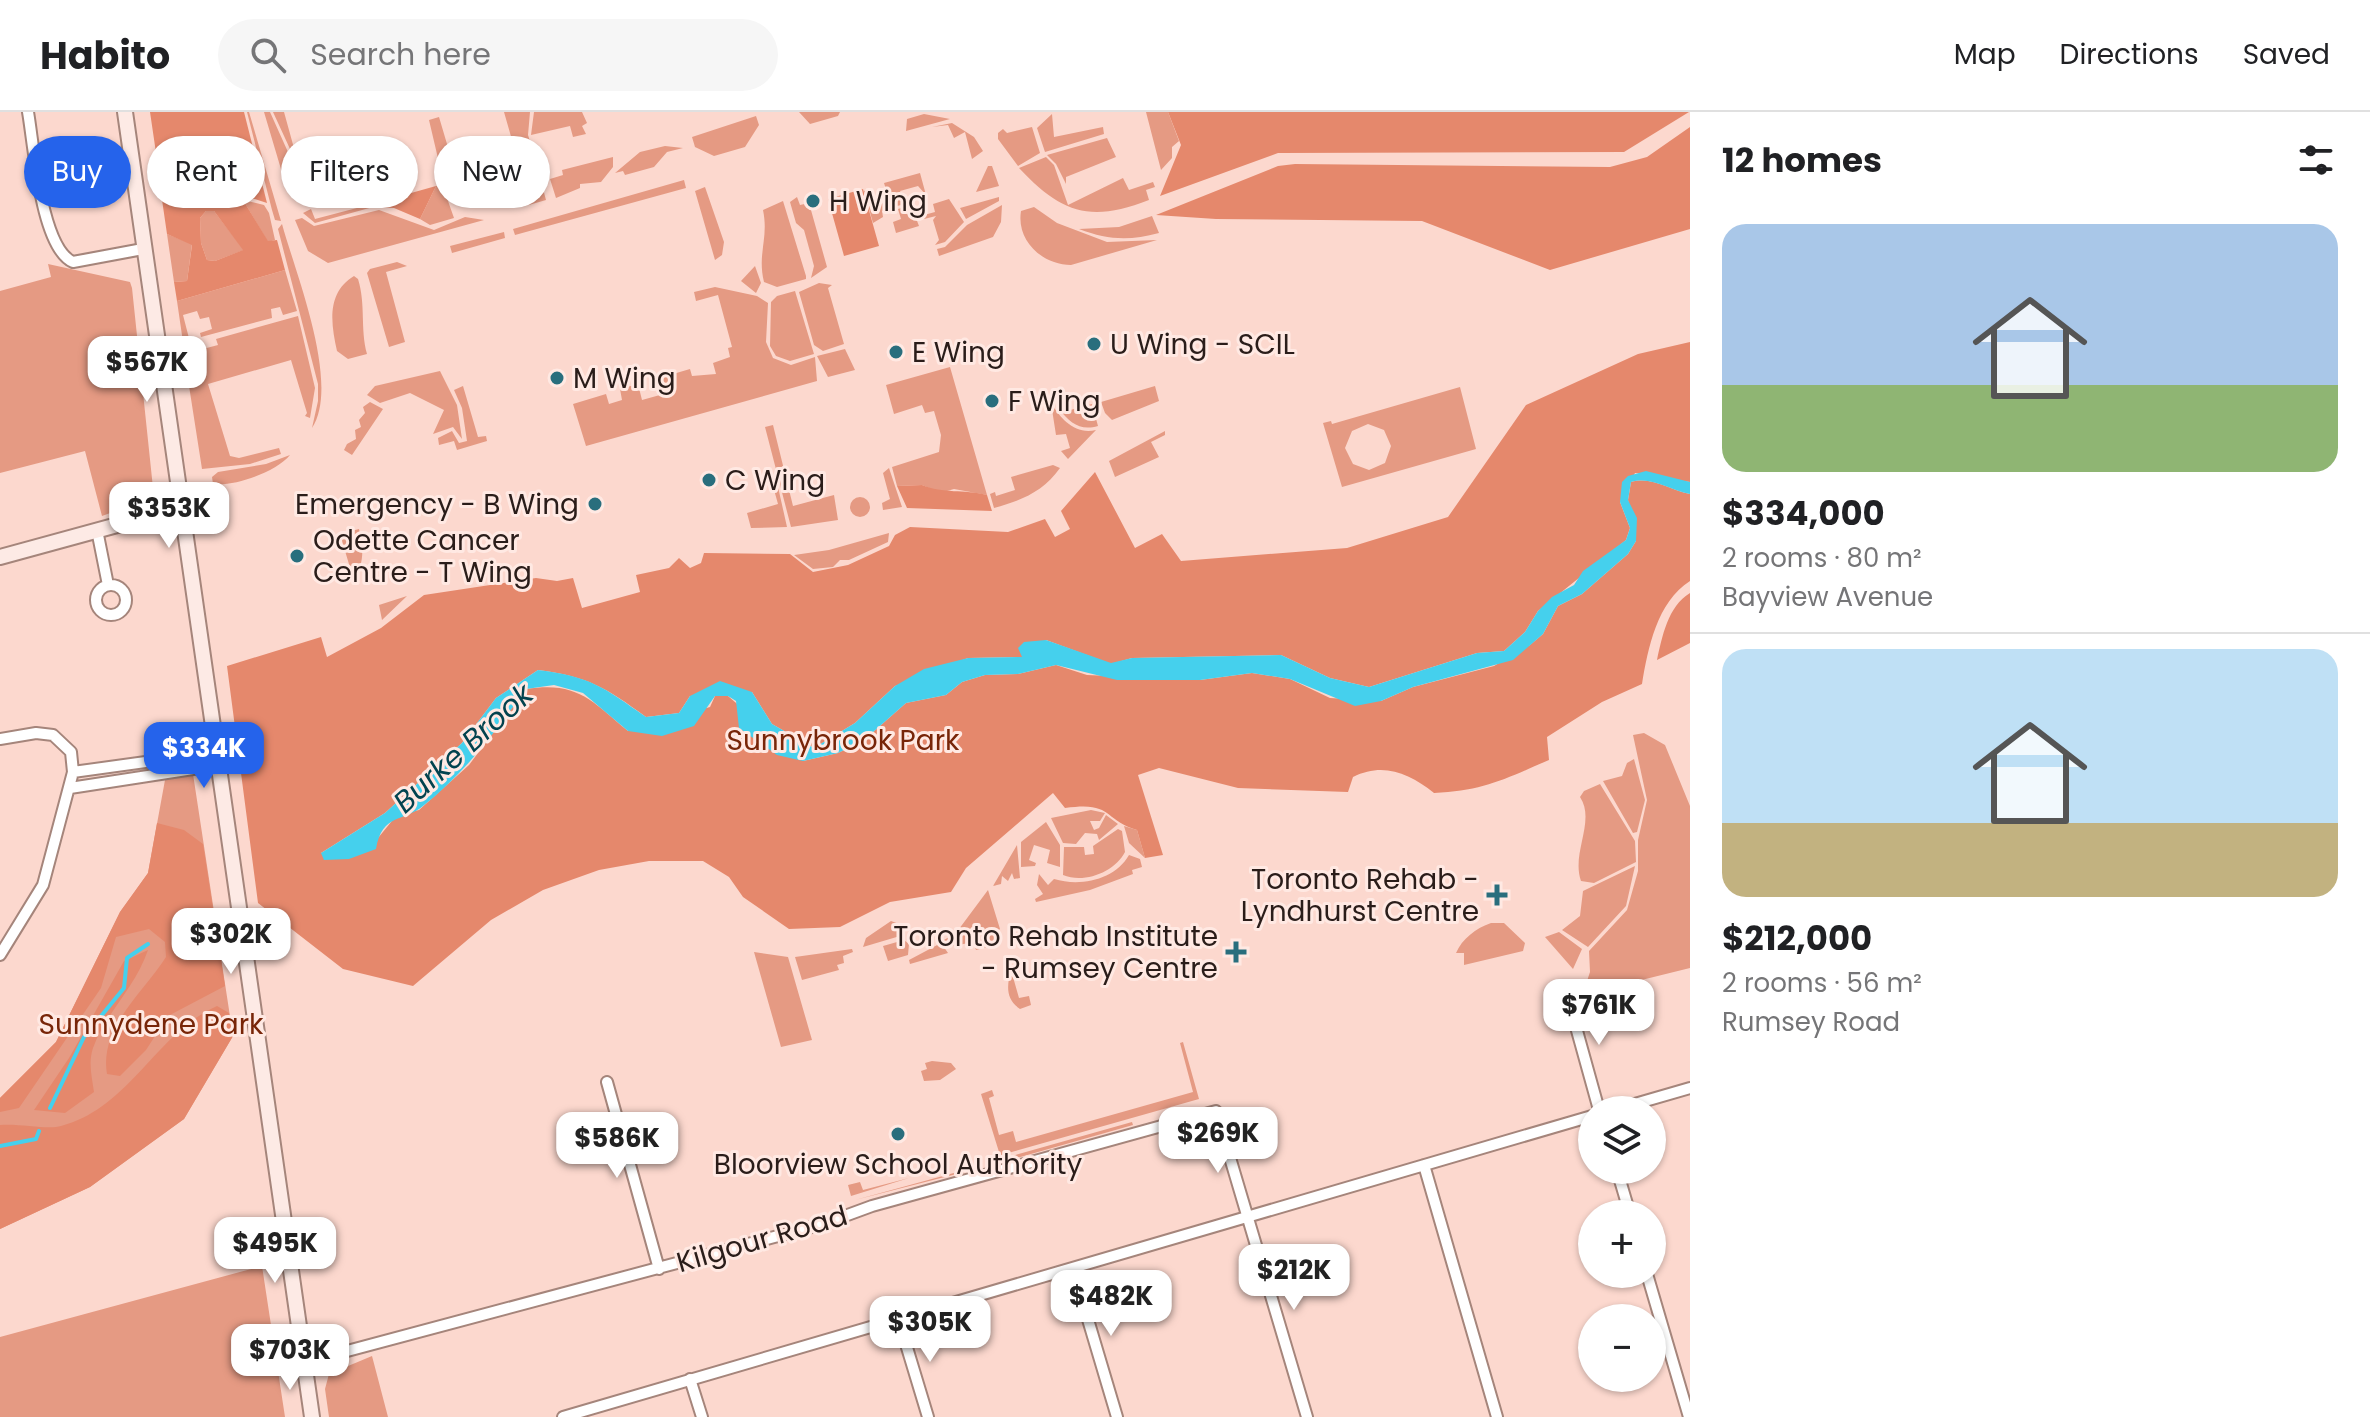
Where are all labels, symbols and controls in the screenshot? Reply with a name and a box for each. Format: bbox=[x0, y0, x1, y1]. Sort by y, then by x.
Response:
search box bbox=[218, 19, 778, 91]
text: Habito bbox=[40, 29, 170, 82]
icon: search bbox=[246, 33, 290, 77]
text: Search here bbox=[310, 33, 491, 76]
text: Map bbox=[1954, 35, 2016, 74]
text: Directions bbox=[2060, 35, 2199, 74]
text: Saved bbox=[2243, 35, 2330, 74]
chip: Buy bbox=[24, 136, 131, 208]
chip: Rent bbox=[147, 136, 265, 208]
chip: Filters bbox=[281, 136, 418, 208]
chip: New bbox=[434, 136, 550, 208]
text: 12 homes bbox=[1722, 136, 1882, 184]
icon: filters bbox=[2294, 138, 2338, 182]
place label: H Wing bbox=[829, 182, 927, 221]
marker: H Wing bbox=[804, 192, 822, 210]
icon: home bbox=[1958, 276, 2102, 420]
place label: U Wing - SCIL bbox=[1110, 325, 1295, 364]
place label: E Wing bbox=[912, 333, 1005, 372]
marker: U Wing - SCIL bbox=[1085, 335, 1103, 353]
pin: $567K bbox=[91, 336, 203, 404]
marker: E Wing bbox=[887, 343, 905, 361]
text: $567K bbox=[106, 344, 188, 380]
place label: M Wing bbox=[573, 359, 676, 398]
marker: M Wing bbox=[548, 369, 566, 387]
place label: F Wing bbox=[1008, 382, 1101, 421]
marker: F Wing bbox=[983, 392, 1001, 410]
place label: C Wing bbox=[725, 461, 825, 500]
marker: C Wing bbox=[700, 471, 718, 489]
pin: $353K bbox=[113, 482, 225, 550]
place label: Emergency - B Wing bbox=[295, 485, 579, 524]
text: $334,000 bbox=[1722, 489, 1885, 537]
text: $353K bbox=[127, 490, 211, 526]
marker: Emergency - B Wing bbox=[586, 495, 604, 513]
place label: Odette Cancer Centre - T Wing bbox=[313, 521, 532, 592]
text: 2 rooms · 80 m² bbox=[1722, 540, 1922, 576]
marker: Odette Cancer Centre - T Wing bbox=[288, 547, 306, 565]
text: Bayview Avenue bbox=[1722, 579, 1933, 615]
water label: Burke Brook bbox=[384, 672, 544, 823]
icon: home bbox=[1958, 701, 2102, 845]
park label: Sunnybrook Park bbox=[726, 721, 960, 760]
pin: $334K bbox=[148, 722, 260, 790]
text: $334K bbox=[162, 730, 246, 766]
place label: Toronto Rehab - Lyndhurst Centre bbox=[1241, 860, 1479, 931]
marker: Toronto Rehab - Lyndhurst Centre bbox=[1486, 884, 1508, 906]
pin: $302K bbox=[175, 908, 287, 976]
text: $212,000 bbox=[1722, 914, 1872, 962]
text: $302K bbox=[190, 916, 272, 952]
place label: Toronto Rehab Institute - Rumsey Centre bbox=[893, 917, 1218, 988]
marker: Toronto Rehab Institute - Rumsey Centre bbox=[1225, 941, 1247, 963]
text: 2 rooms · 56 m² bbox=[1722, 965, 1922, 1001]
pin: $761K bbox=[1543, 979, 1655, 1047]
text: $761K bbox=[1561, 987, 1637, 1023]
text: Rumsey Road bbox=[1722, 1004, 1900, 1040]
park label: Sunnydene Park bbox=[38, 1005, 264, 1044]
map controls bbox=[1578, 1096, 1666, 1392]
button: layers bbox=[1578, 1096, 1666, 1184]
pin: $269K bbox=[1162, 1107, 1274, 1175]
pin: $586K bbox=[561, 1112, 673, 1180]
text: $269K bbox=[1177, 1115, 1259, 1151]
text: $586K bbox=[574, 1120, 660, 1156]
marker: Bloorview School Authority bbox=[889, 1125, 907, 1143]
place label: Bloorview School Authority bbox=[714, 1145, 1082, 1184]
street label: Kilgour Road bbox=[672, 1196, 852, 1282]
button: + bbox=[1578, 1200, 1666, 1288]
pin: $495K bbox=[219, 1217, 331, 1285]
text: $495K bbox=[232, 1225, 318, 1261]
pin: $212K bbox=[1238, 1244, 1350, 1312]
text: $212K bbox=[1257, 1252, 1331, 1288]
pin: $482K bbox=[1055, 1270, 1167, 1338]
text: $482K bbox=[1069, 1278, 1153, 1314]
pin: $305K bbox=[874, 1296, 986, 1364]
text: $305K bbox=[888, 1304, 972, 1340]
button: − bbox=[1578, 1304, 1666, 1392]
pin: $703K bbox=[234, 1324, 346, 1392]
text: $703K bbox=[249, 1332, 331, 1368]

